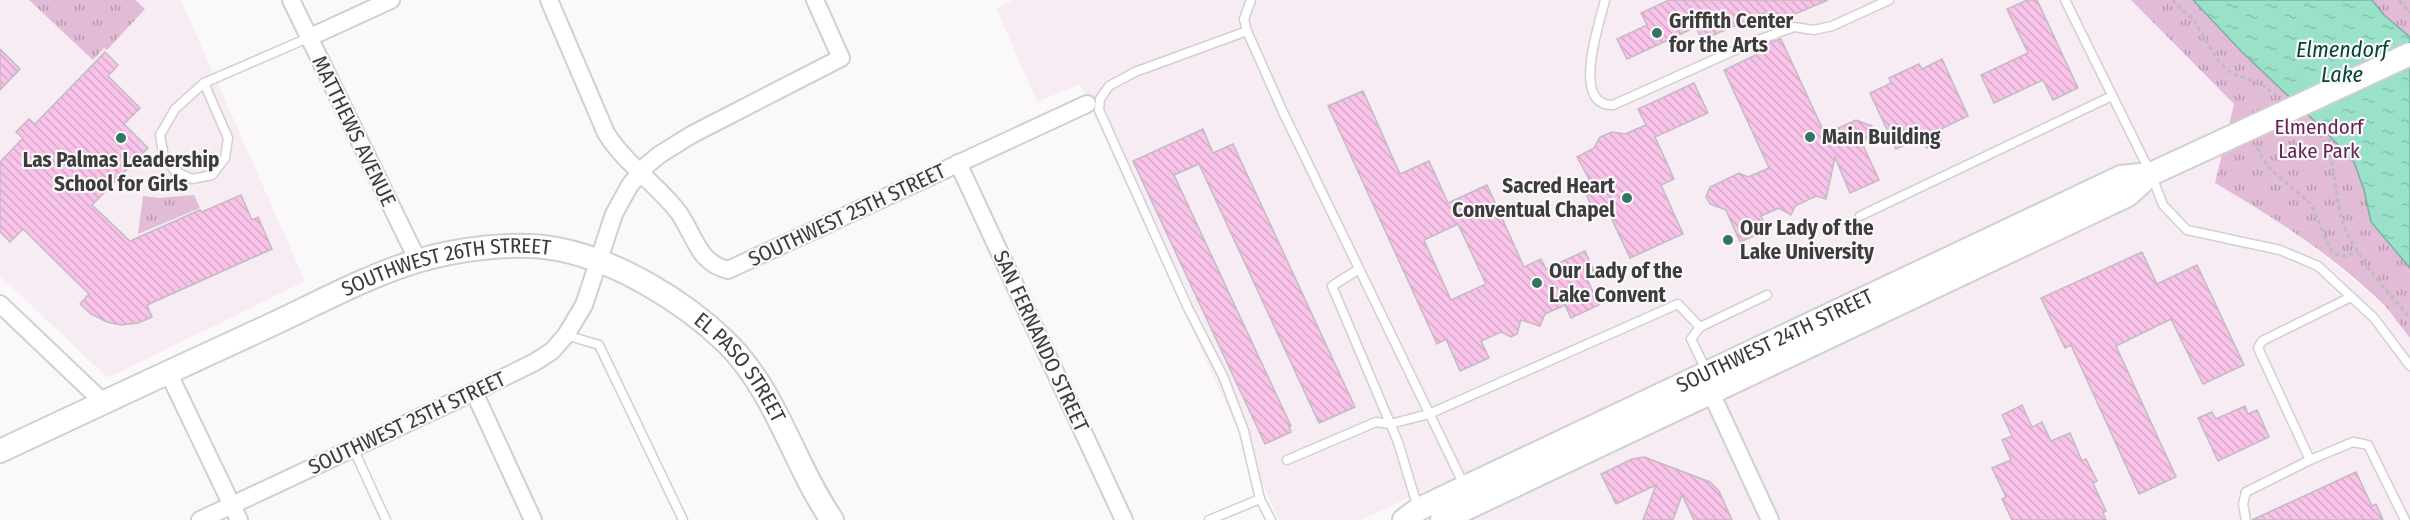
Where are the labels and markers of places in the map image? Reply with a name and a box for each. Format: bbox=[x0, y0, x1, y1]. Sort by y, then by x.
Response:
place label: Griffith Center for the Arts bbox=[1669, 8, 1794, 58]
marker: Griffith Center for the Arts bbox=[1650, 26, 1664, 40]
place label: Main Building bbox=[1822, 124, 1941, 150]
marker: Main Building bbox=[1803, 130, 1817, 144]
marker: Las Palmas Leadership School for Girls bbox=[114, 131, 128, 145]
place label: Las Palmas Leadership School for Girls bbox=[23, 147, 219, 197]
place label: Sacred Heart Conventual Chapel bbox=[1452, 173, 1616, 223]
marker: Sacred Heart Conventual Chapel bbox=[1620, 191, 1634, 205]
place label: Our Lady of the Lake University bbox=[1740, 215, 1875, 265]
marker: Our Lady of the Lake University bbox=[1721, 233, 1735, 247]
place label: Our Lady of the Lake Convent bbox=[1549, 258, 1683, 308]
marker: Our Lady of the Lake Convent bbox=[1530, 276, 1544, 290]

